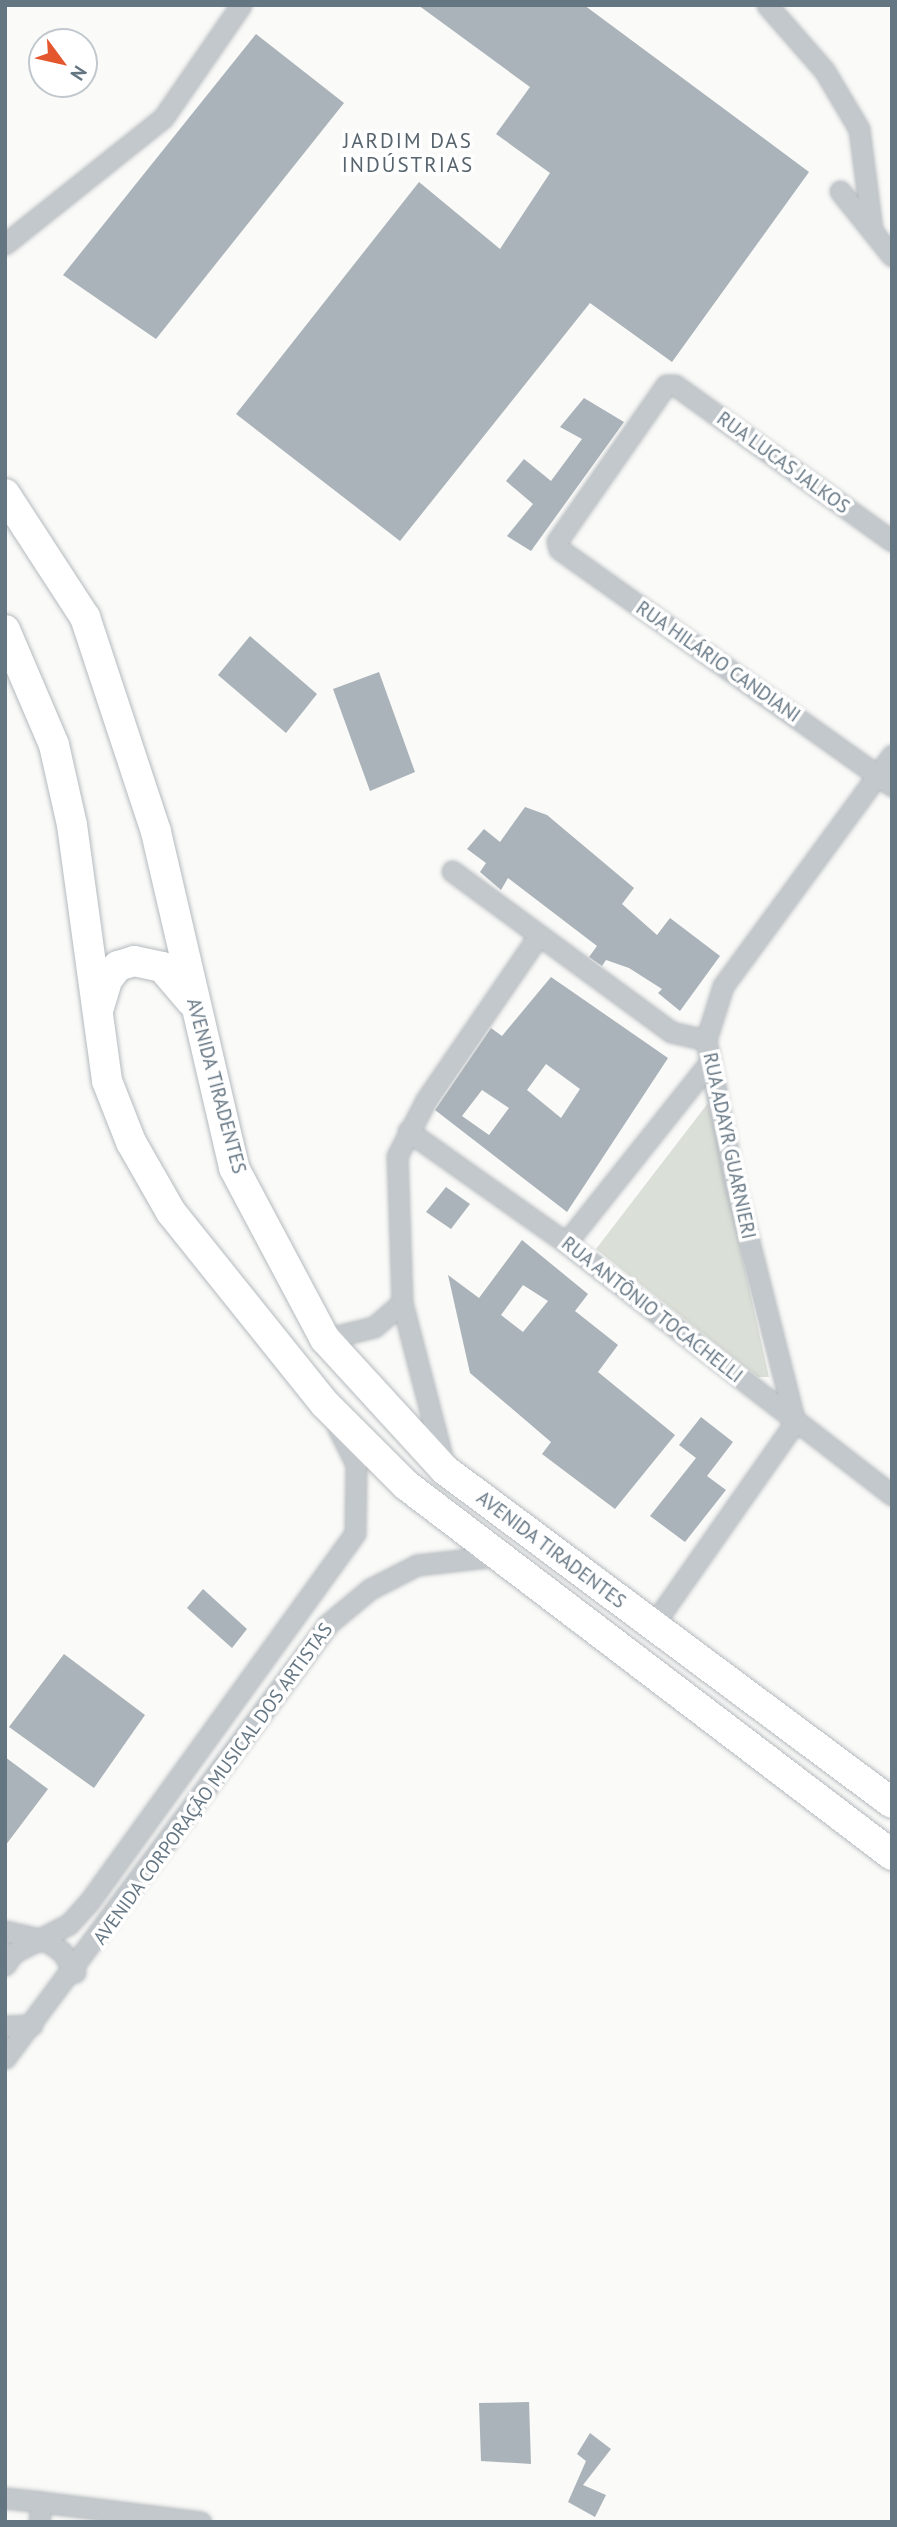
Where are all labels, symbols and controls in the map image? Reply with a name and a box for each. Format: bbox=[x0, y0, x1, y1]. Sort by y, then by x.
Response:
north arrow bbox=[28, 28, 98, 98]
text: N bbox=[65, 62, 92, 85]
district label: JARDIM DAS INDÚSTRIAS bbox=[343, 128, 473, 178]
street label: RUA LUCAS JALKOS bbox=[712, 407, 854, 519]
street label: RUA HILÁRIO CANDIANI bbox=[631, 597, 805, 727]
street label: AVENIDA TIRADENTES bbox=[181, 995, 251, 1177]
street label: RUA ADAYR GUARNIERI bbox=[698, 1050, 760, 1242]
street label: RUA ANTÔNIO TOCACHELLI bbox=[556, 1232, 748, 1388]
street label: AVENIDA TIRADENTES bbox=[472, 1486, 630, 1614]
street label: AVENIDA CORPORAÇÃO MUSICAL DOS ARTISTAS bbox=[88, 1618, 338, 1950]

